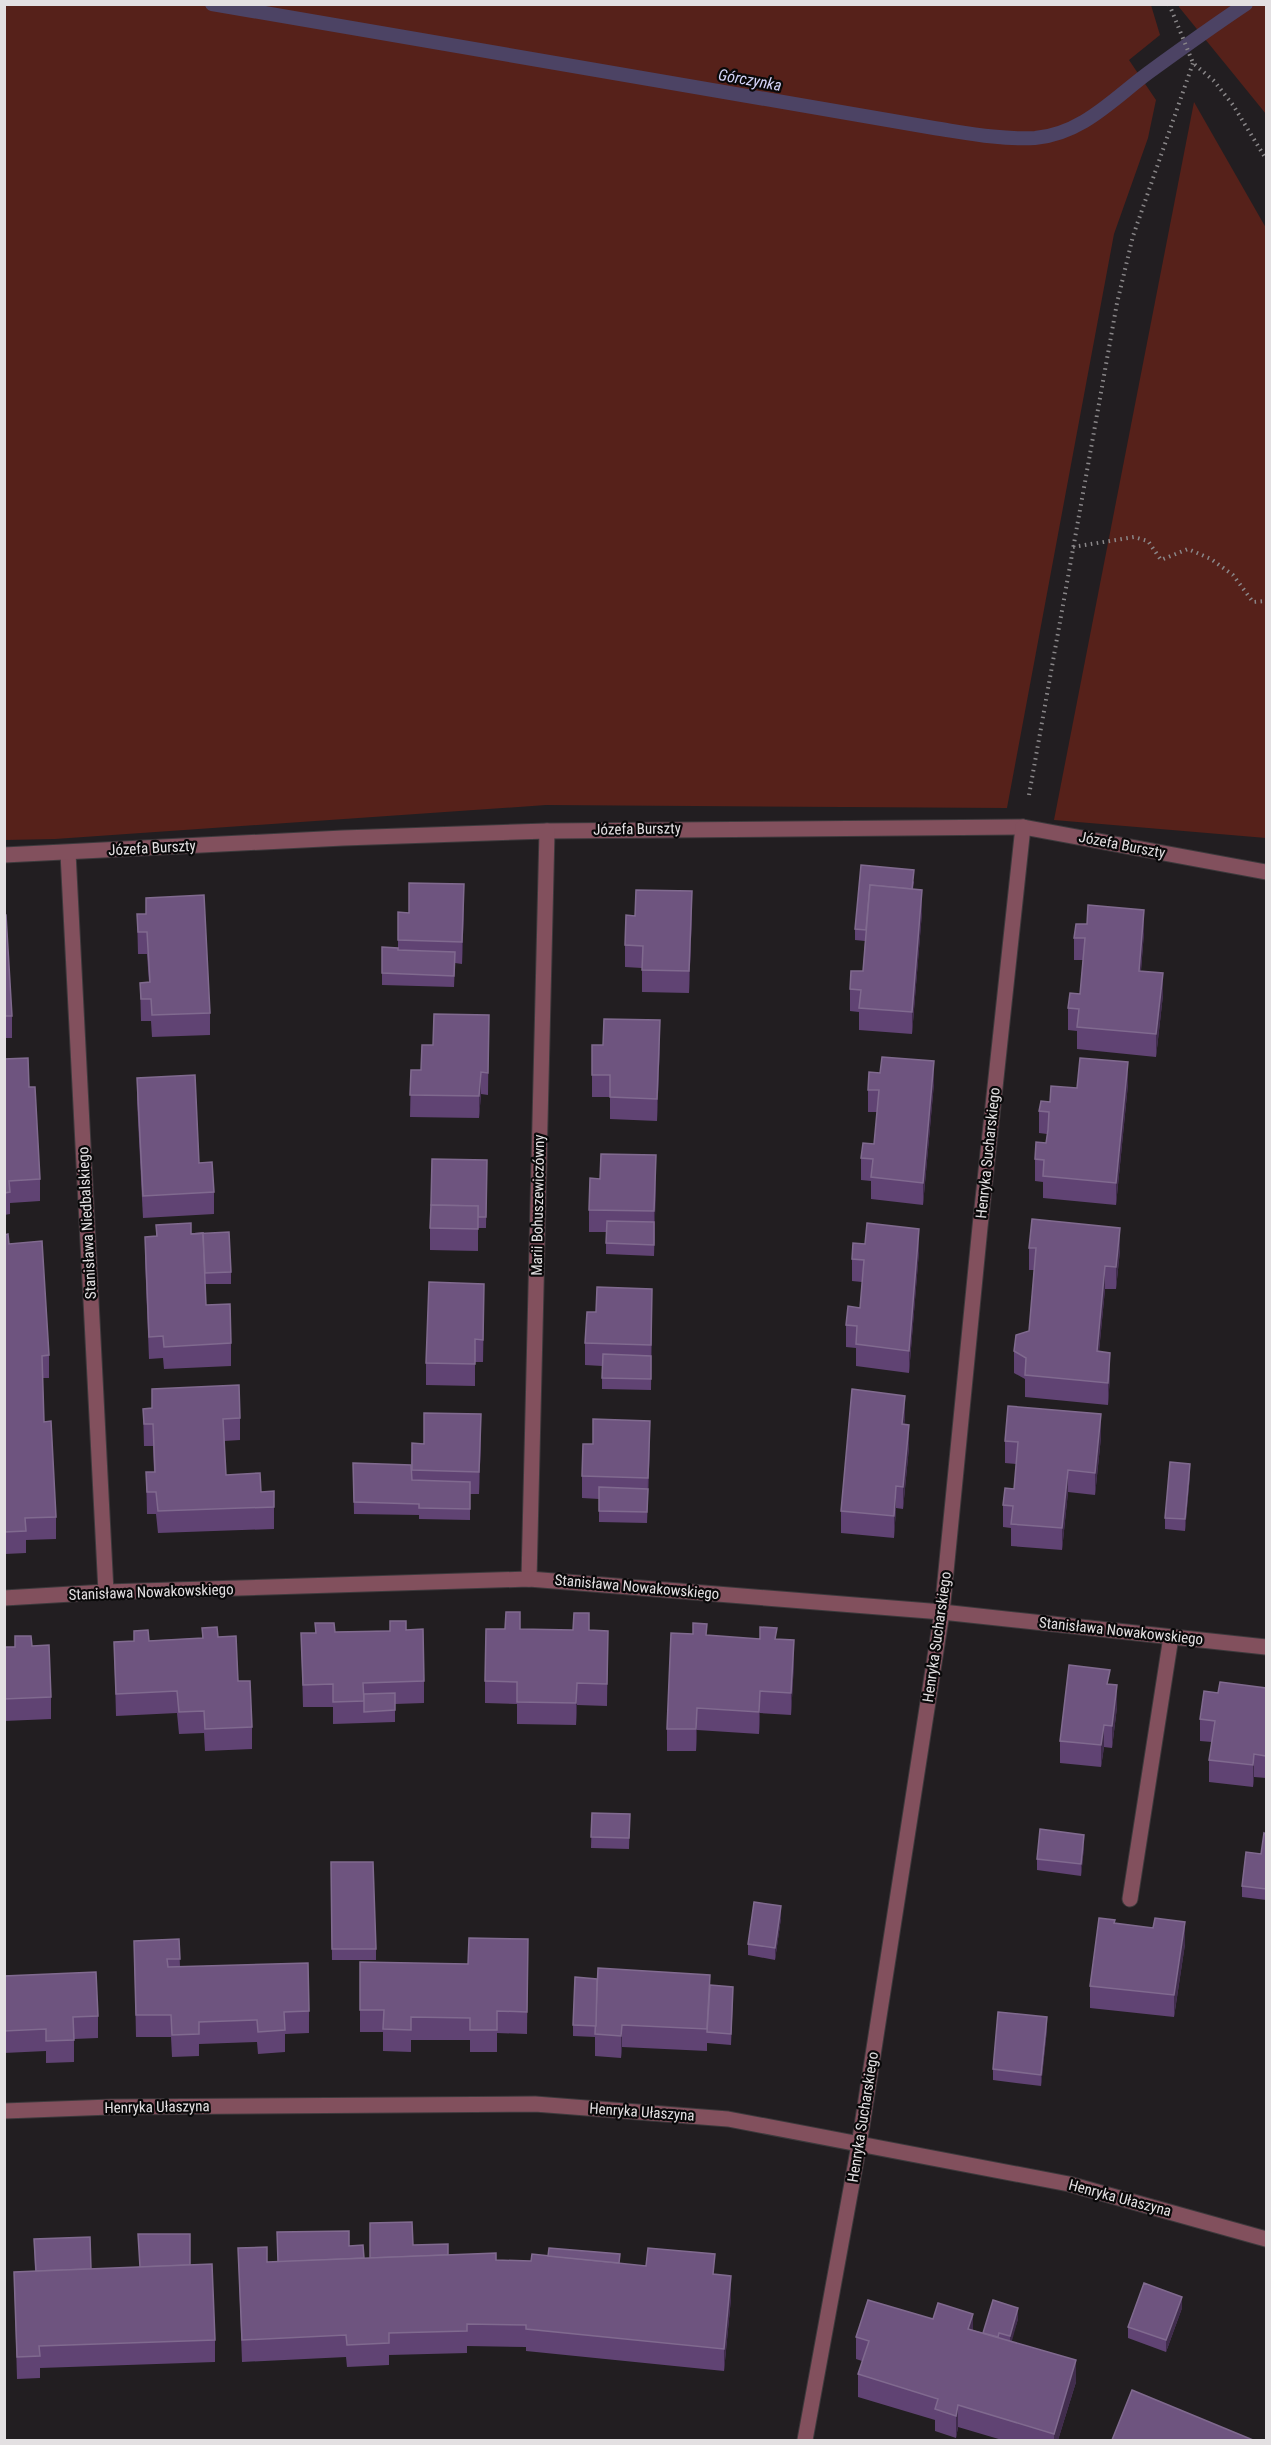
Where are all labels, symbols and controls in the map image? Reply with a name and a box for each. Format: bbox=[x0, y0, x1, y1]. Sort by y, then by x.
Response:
water label: Górczynka bbox=[717, 65, 783, 95]
street label: Józefa Burszty bbox=[593, 819, 681, 839]
street label: Józefa Burszty bbox=[1077, 828, 1167, 862]
street label: Józefa Burszty bbox=[108, 837, 196, 859]
street label: Henryka Sucharskiego bbox=[972, 1086, 1004, 1220]
street label: Marii Bohuszewiczówny bbox=[528, 1134, 548, 1276]
street label: Stanisława Niedbalskiego bbox=[74, 1146, 100, 1300]
street label: Henryka Sucharskiego bbox=[919, 1570, 955, 1704]
street label: Stanisława Nowakowskiego bbox=[554, 1571, 720, 1603]
street label: Stanisława Nowakowskiego bbox=[68, 1580, 234, 1604]
street label: Stanisława Nowakowskiego bbox=[1038, 1613, 1204, 1649]
street label: Henryka Sucharskiego bbox=[844, 2050, 882, 2184]
street label: Henryka Ułaszyna bbox=[104, 2097, 210, 2117]
street label: Henryka Ułaszyna bbox=[589, 2099, 695, 2125]
street label: Henryka Ułaszyna bbox=[1067, 2176, 1173, 2220]

